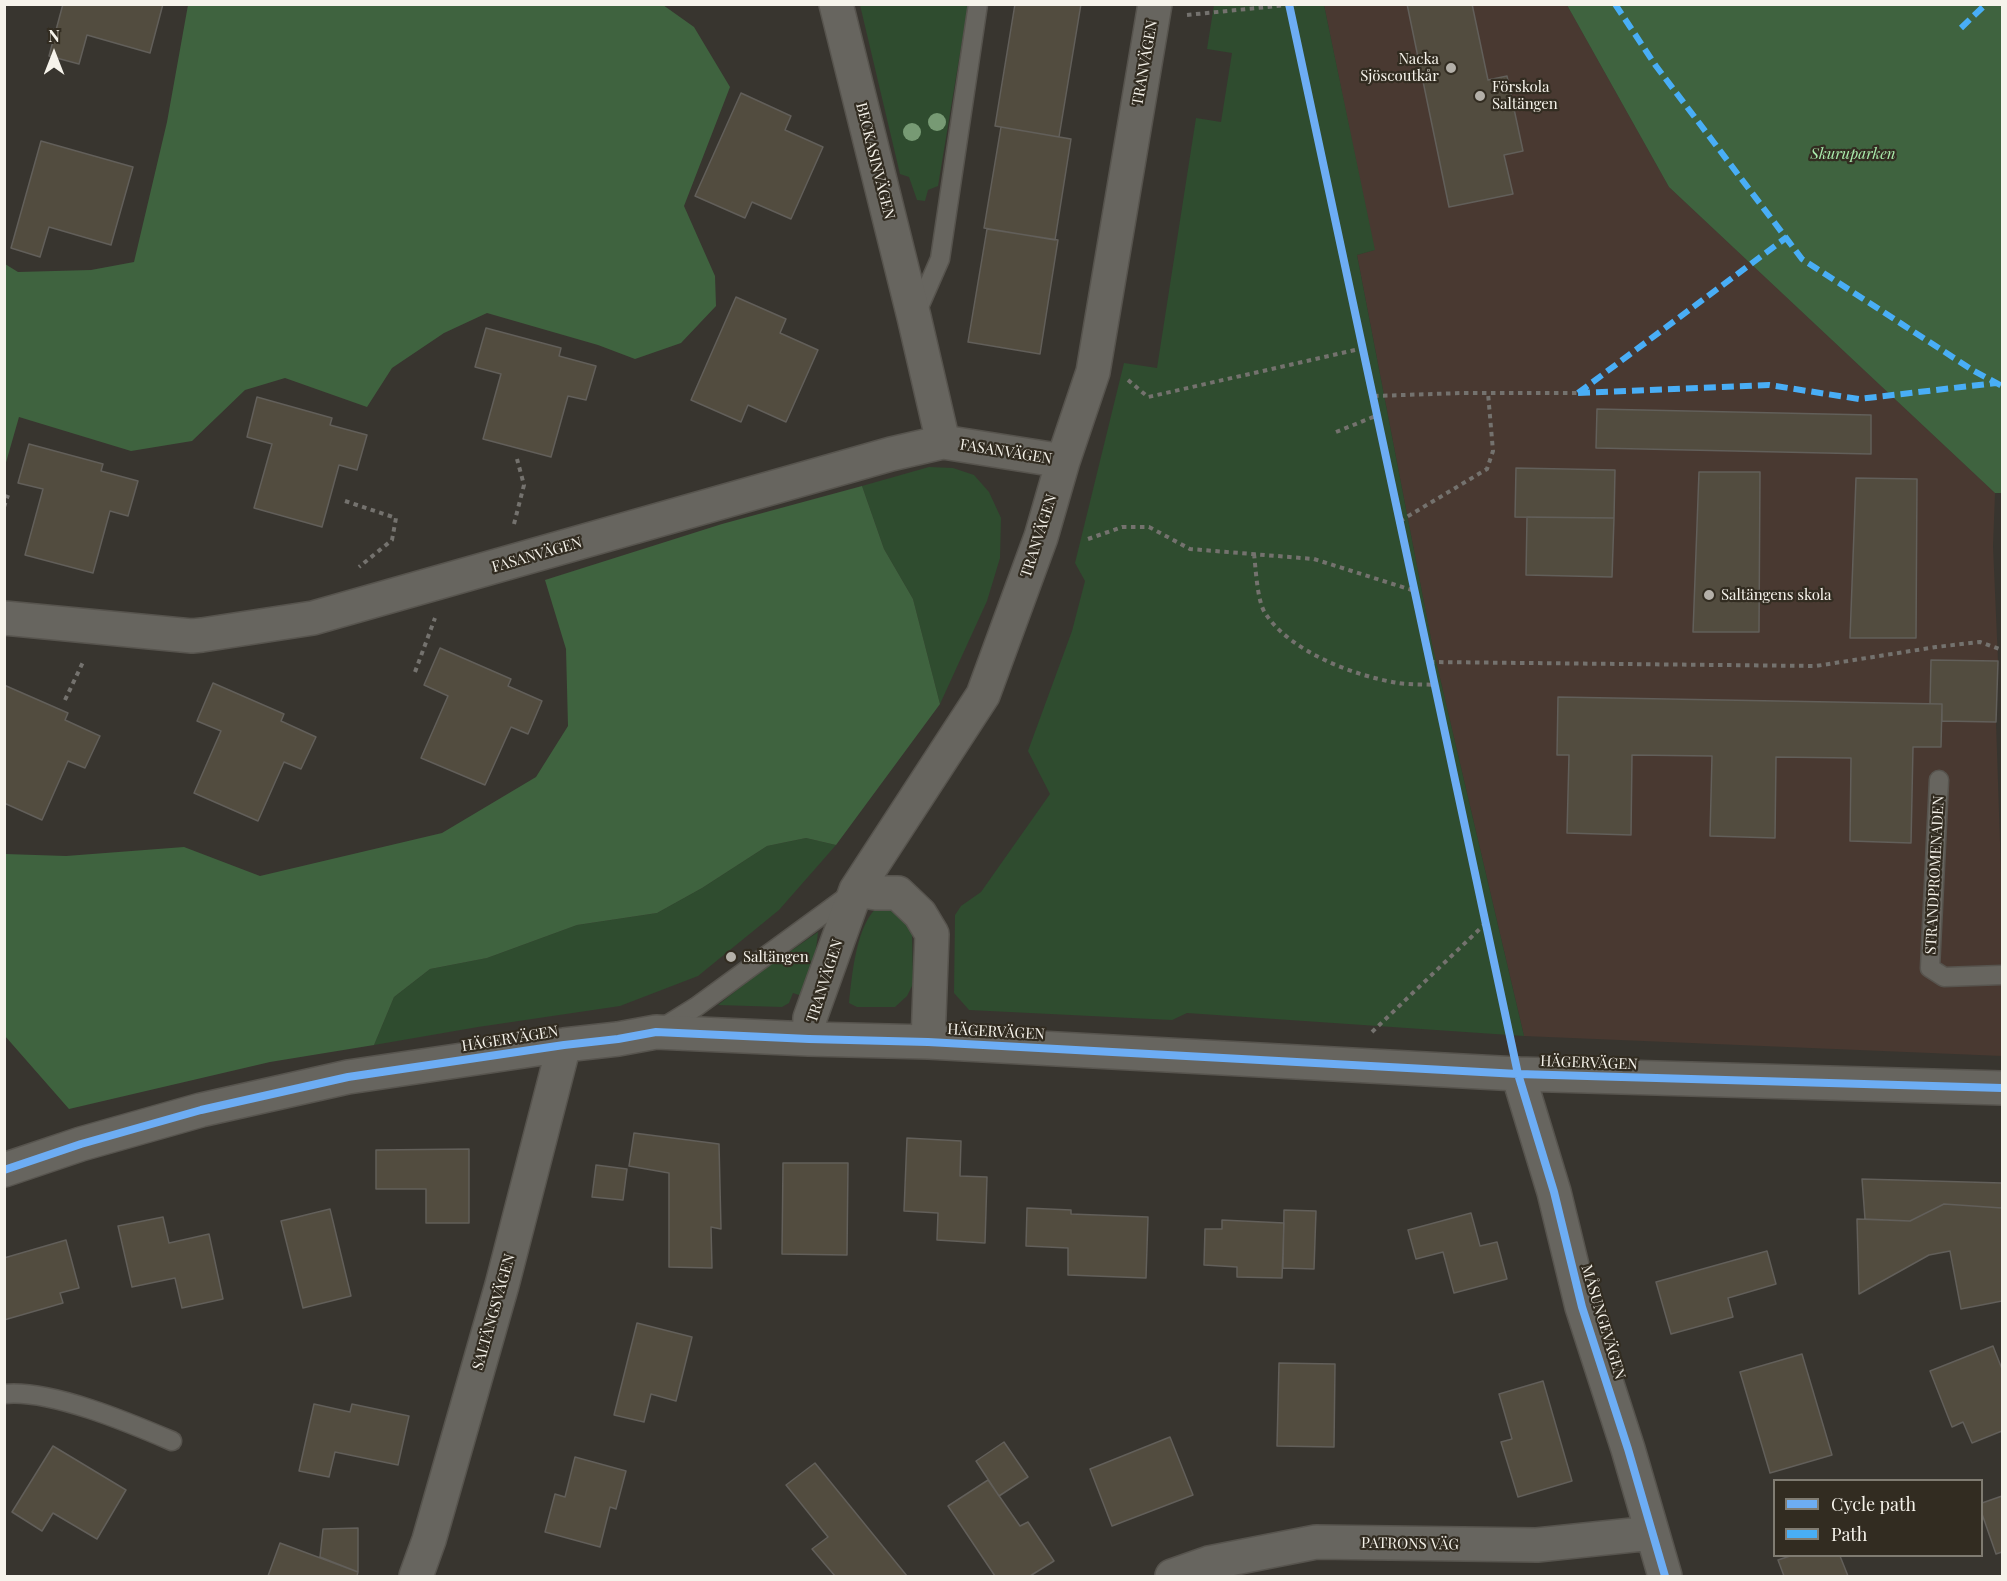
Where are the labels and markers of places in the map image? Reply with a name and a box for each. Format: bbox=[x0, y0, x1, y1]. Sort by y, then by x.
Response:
place label: Nacka Sjöscoutkår bbox=[1360, 50, 1439, 85]
marker: Nacka Sjöscoutkår bbox=[1444, 61, 1458, 75]
place label: Förskola Saltängen bbox=[1492, 78, 1558, 113]
marker: Förskola Saltängen bbox=[1473, 89, 1487, 103]
place label: Saltängens skola bbox=[1721, 586, 1832, 604]
marker: Saltängens skola bbox=[1702, 588, 1716, 602]
place label: Saltängen bbox=[743, 948, 809, 966]
marker: Saltängen bbox=[724, 950, 738, 964]

